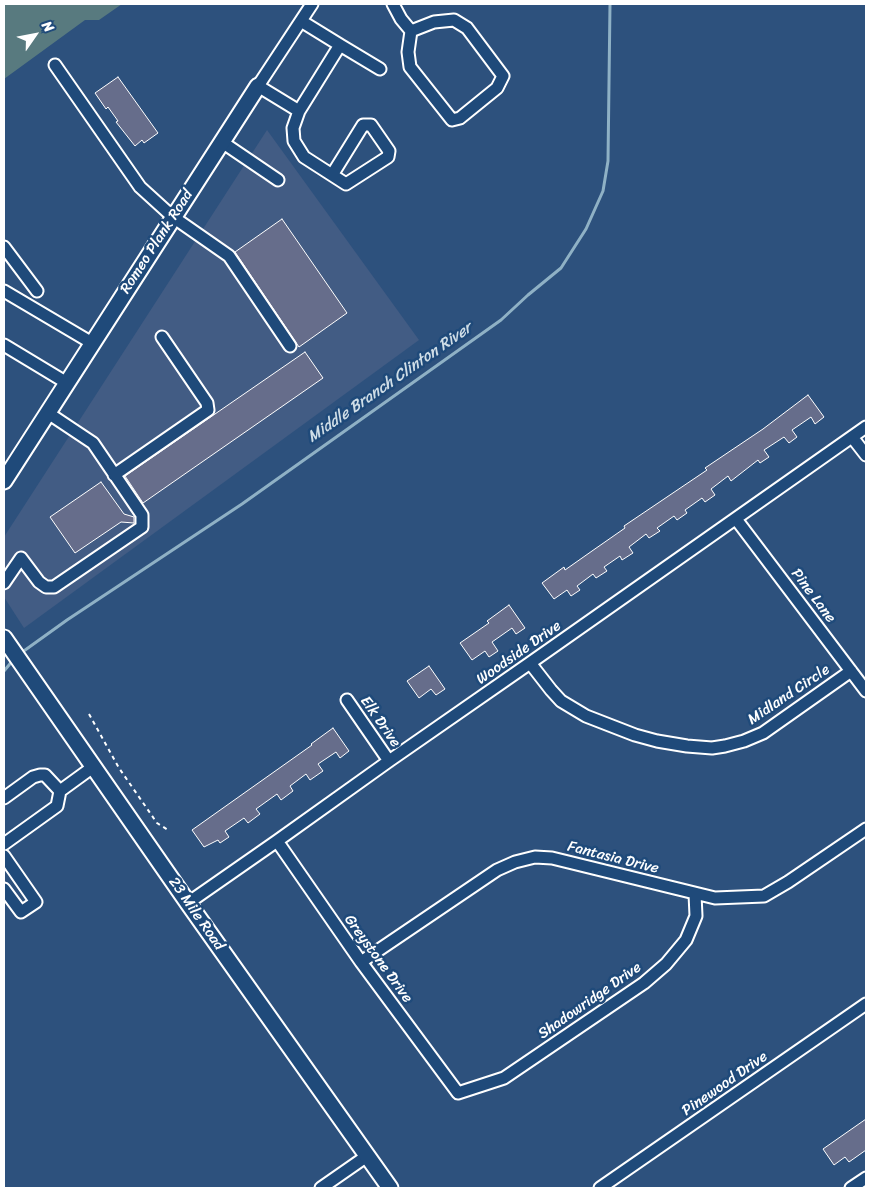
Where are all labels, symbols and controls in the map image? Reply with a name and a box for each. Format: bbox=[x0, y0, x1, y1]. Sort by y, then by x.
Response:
north arrow bbox=[10, 10, 60, 60]
text: N bbox=[35, 16, 61, 37]
street label: Romeo Plank Road bbox=[117, 187, 197, 297]
water label: Middle Branch Clinton River bbox=[304, 319, 476, 447]
street label: Pine Lane bbox=[787, 565, 839, 627]
street label: Woodside Drive bbox=[473, 617, 565, 689]
street label: Midland Circle bbox=[745, 661, 833, 729]
street label: Elk Drive bbox=[356, 693, 404, 751]
street label: Fantasia Drive bbox=[565, 838, 661, 878]
street label: 23 Mile Road bbox=[164, 874, 228, 954]
street label: Greystone Drive bbox=[340, 911, 416, 1007]
street label: Shadowridge Drive bbox=[535, 959, 645, 1043]
street label: Pinewood Drive bbox=[679, 1048, 771, 1120]

